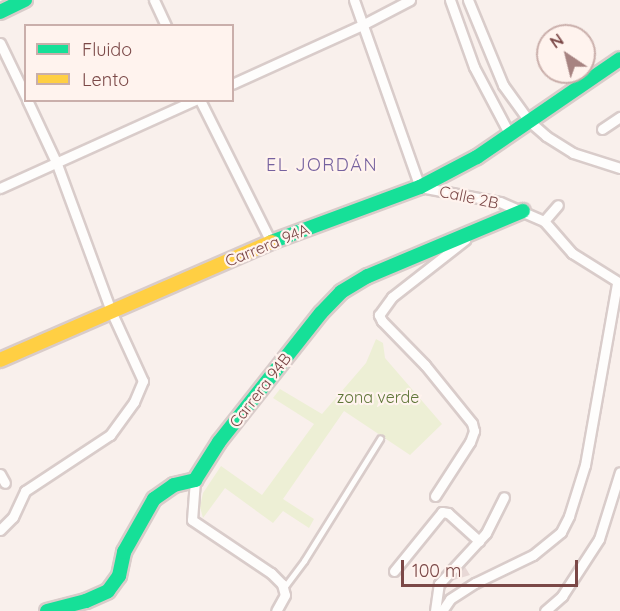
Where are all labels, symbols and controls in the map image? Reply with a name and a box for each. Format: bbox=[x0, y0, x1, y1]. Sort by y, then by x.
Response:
legend bbox=[24, 24, 234, 102]
north arrow bbox=[536, 24, 596, 84]
text: N bbox=[546, 29, 567, 52]
text: Fluido bbox=[82, 38, 132, 61]
text: Lento bbox=[82, 68, 129, 91]
district label: EL JORDÁN bbox=[266, 154, 378, 176]
street label: Calle 2B bbox=[438, 181, 500, 213]
street label: Carrera 94A bbox=[222, 219, 312, 271]
street label: Carrera 94B bbox=[225, 349, 295, 431]
park label: zona verde bbox=[337, 387, 419, 407]
scale bar bbox=[404, 548, 581, 586]
text: 100 m bbox=[412, 559, 461, 582]

